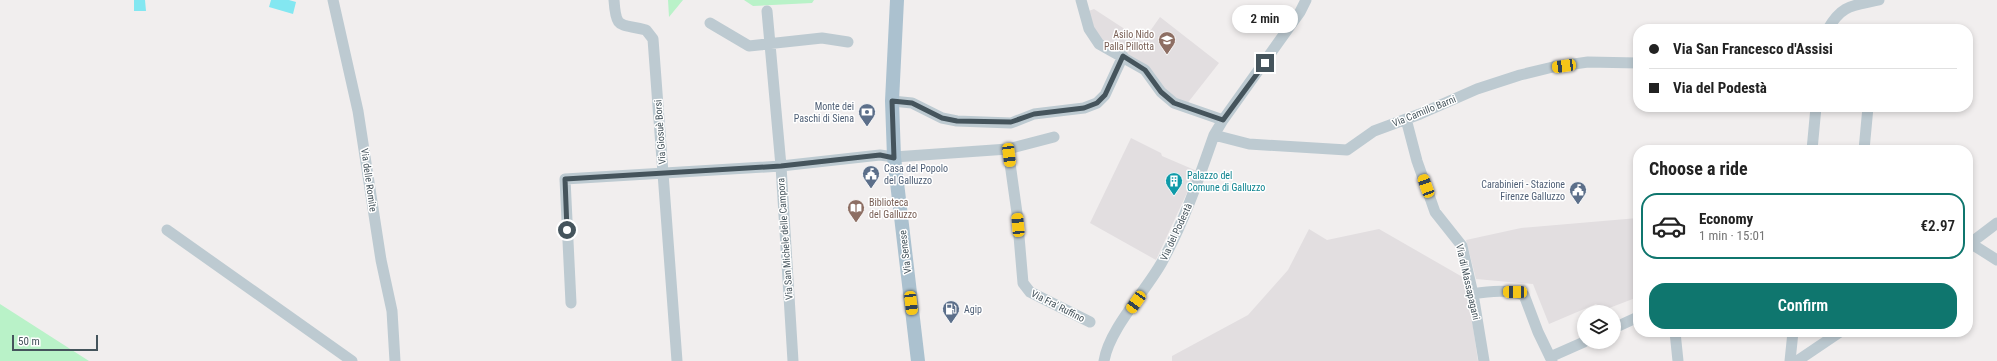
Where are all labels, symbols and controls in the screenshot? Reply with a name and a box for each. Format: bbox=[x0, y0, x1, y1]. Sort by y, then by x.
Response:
callout: 2 min bbox=[1232, 5, 1298, 33]
text: 2 min bbox=[1251, 11, 1279, 26]
place label: Asilo Nido Palla Pillotta bbox=[1104, 29, 1154, 52]
school or university icon: Asilo Nido Palla Pillotta bbox=[1157, 30, 1177, 55]
text: Via San Francesco d'Assisi bbox=[1673, 40, 1833, 58]
route end bbox=[1256, 54, 1274, 72]
car bbox=[1551, 58, 1577, 74]
text: Via del Podestà bbox=[1673, 79, 1767, 97]
street label: Via Camillo Barni bbox=[1391, 93, 1457, 129]
street label: Via Giosuè Borsi bbox=[652, 99, 668, 165]
place label: Monte dei Paschi di Siena bbox=[794, 101, 854, 124]
bank icon: Monte dei Paschi di Siena bbox=[857, 102, 877, 127]
car bbox=[1002, 142, 1016, 168]
street label: Via delle Romite bbox=[359, 148, 379, 213]
text: Choose a ride bbox=[1649, 158, 1748, 179]
place label: Casa del Popolo del Galluzzo bbox=[884, 163, 948, 186]
public building icon: Casa del Popolo del Galluzzo bbox=[861, 164, 881, 189]
place label: Palazzo del Comune di Galluzzo bbox=[1187, 170, 1265, 193]
building icon: Palazzo del Comune di Galluzzo bbox=[1164, 171, 1184, 196]
car bbox=[1416, 173, 1436, 199]
street label: Via San Michele delle Campora bbox=[775, 177, 795, 300]
place label: Carabinieri - Stazione Firenze Galluzzo bbox=[1481, 179, 1565, 202]
public building icon: Carabinieri - Stazione Firenze Galluzzo bbox=[1568, 180, 1588, 205]
place label: Biblioteca del Galluzzo bbox=[869, 197, 917, 220]
library icon: Biblioteca del Galluzzo bbox=[846, 198, 866, 223]
street label: Via del Podestà bbox=[1158, 202, 1194, 262]
icon: car bbox=[1651, 208, 1687, 244]
text: Economy bbox=[1699, 210, 1753, 228]
car bbox=[1011, 213, 1025, 237]
text: €2.97 bbox=[1921, 217, 1955, 235]
route start bbox=[558, 221, 576, 239]
text: 1 min · 15:01 bbox=[1699, 228, 1765, 243]
street label: Via Senese bbox=[897, 229, 913, 274]
street label: Via di Massapagani bbox=[1454, 243, 1482, 321]
button: Confirm bbox=[1649, 283, 1957, 329]
car bbox=[1503, 286, 1527, 298]
street label: Via Fra' Ruffino bbox=[1029, 288, 1087, 324]
car bbox=[1124, 289, 1148, 315]
car bbox=[904, 290, 918, 316]
fuel station icon: Agip bbox=[941, 299, 961, 324]
place label: Agip bbox=[964, 304, 982, 315]
map controls bbox=[1577, 305, 1621, 349]
button: layers bbox=[1577, 305, 1621, 349]
scale bar bbox=[12, 333, 98, 352]
text: 50 m bbox=[18, 335, 40, 348]

